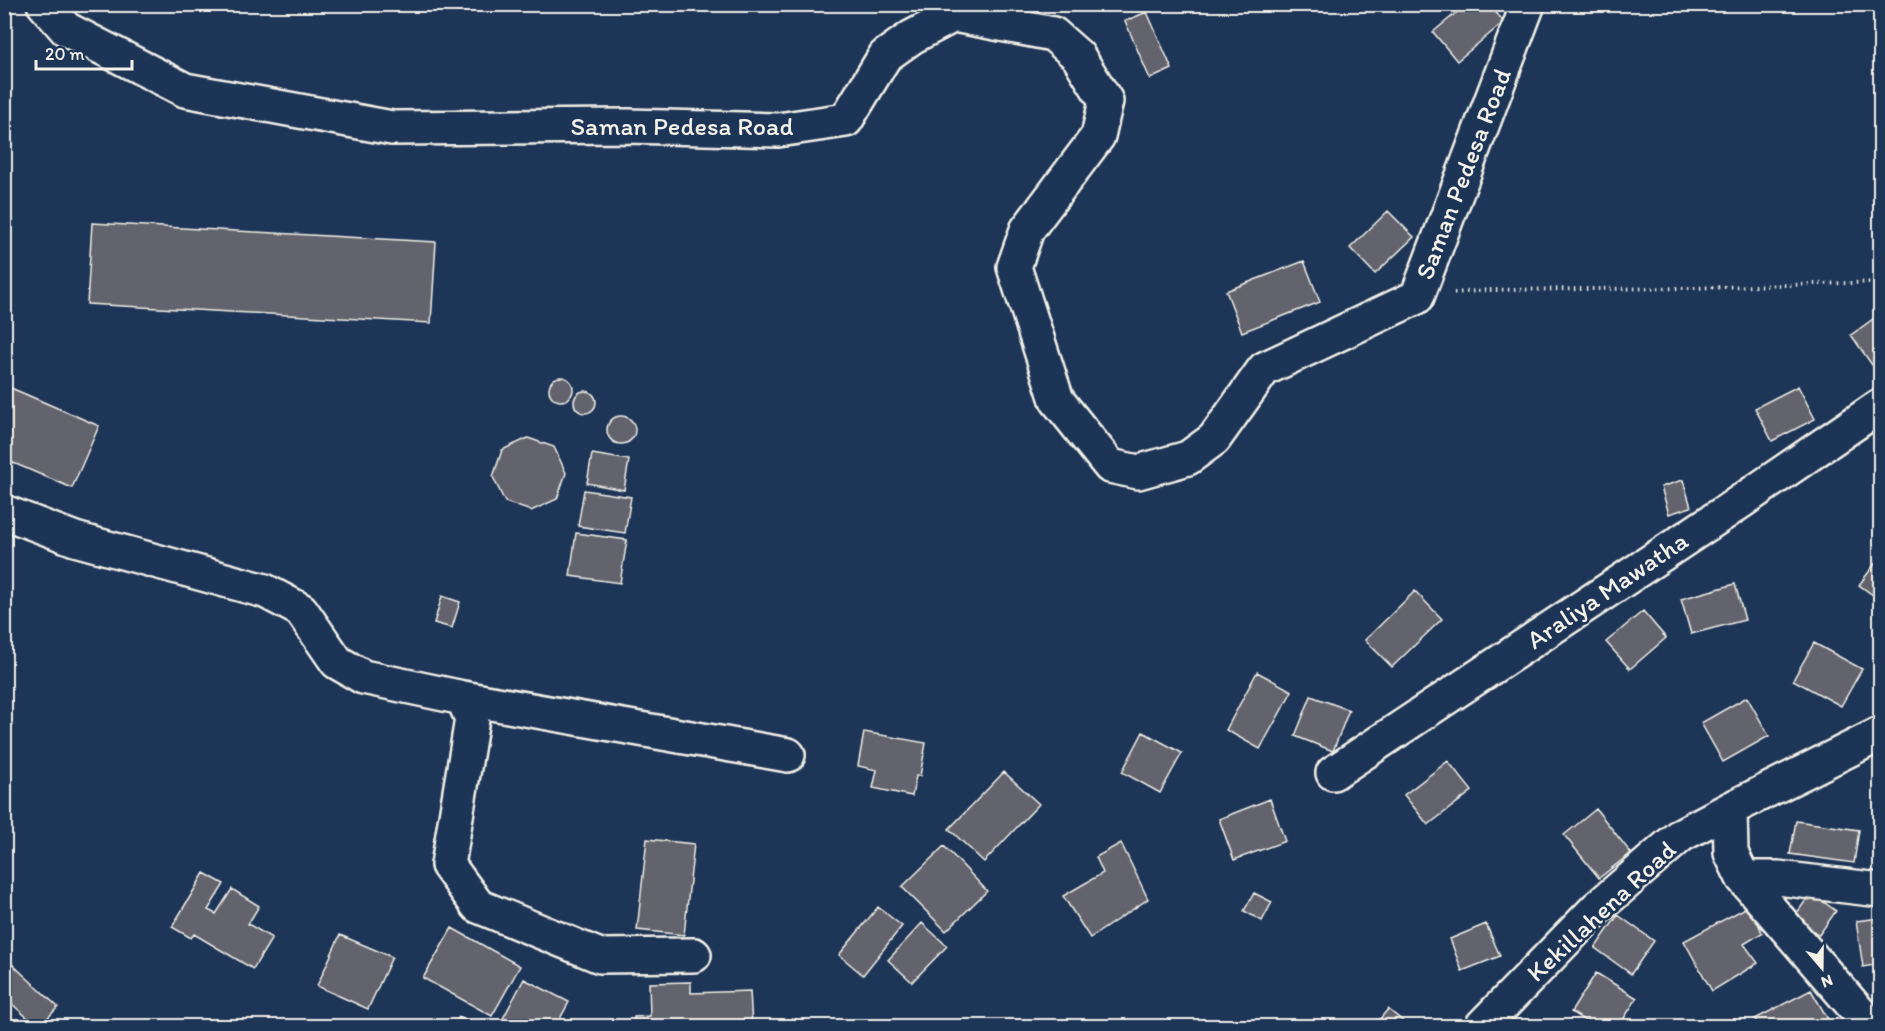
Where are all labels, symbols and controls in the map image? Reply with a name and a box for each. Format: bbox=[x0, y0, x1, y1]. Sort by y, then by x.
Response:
scale bar bbox=[36, 33, 132, 71]
text: 20 m bbox=[45, 43, 85, 65]
street label: Saman Pedesa Road bbox=[1408, 64, 1518, 284]
street label: Saman Pedesa Road bbox=[570, 110, 794, 142]
street label: Araliya Mawatha bbox=[1520, 524, 1694, 656]
street label: Kekillahena Road bbox=[1520, 834, 1682, 988]
north arrow bbox=[1792, 938, 1852, 998]
text: N bbox=[1819, 971, 1835, 992]

